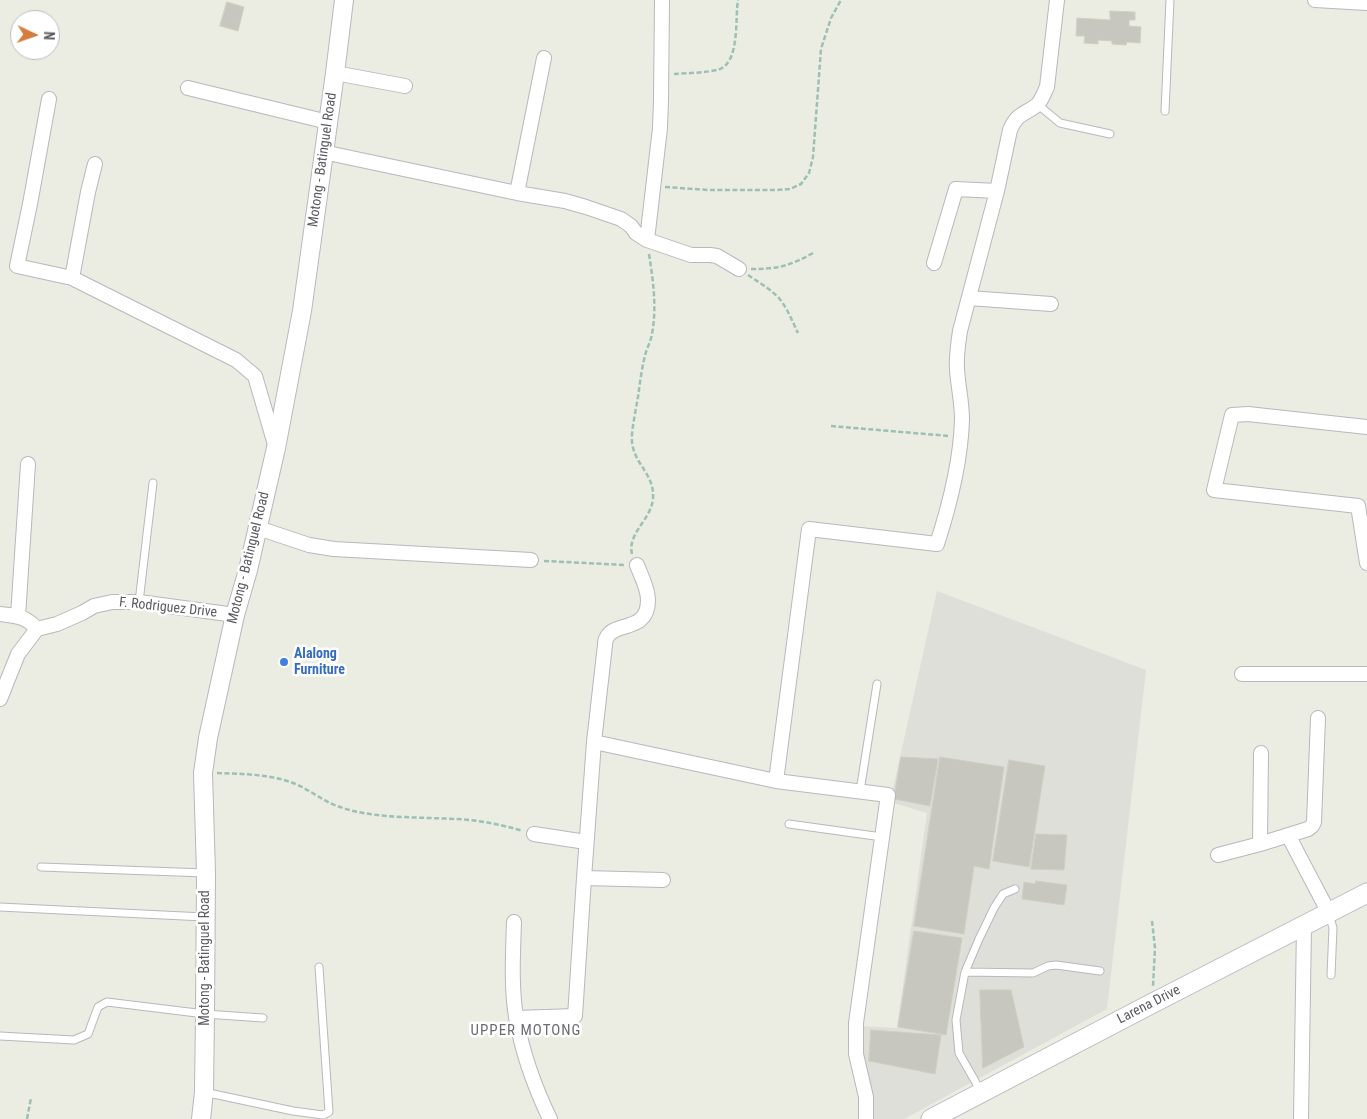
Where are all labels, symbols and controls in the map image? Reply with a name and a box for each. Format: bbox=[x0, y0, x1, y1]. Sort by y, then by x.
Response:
north arrow bbox=[10, 10, 60, 60]
text: N bbox=[41, 31, 57, 40]
street label: Motong - Batinguel Road bbox=[305, 92, 341, 228]
street label: Motong - Batinguel Road bbox=[224, 490, 274, 626]
street label: F. Rodriguez Drive bbox=[118, 595, 218, 621]
place label: Alalong Furniture bbox=[294, 646, 345, 679]
marker: Alalong Furniture bbox=[278, 656, 290, 668]
street label: Motong - Batinguel Road bbox=[197, 890, 213, 1026]
street label: Larena Drive bbox=[1115, 982, 1183, 1028]
district label: UPPER MOTONG bbox=[469, 1022, 583, 1040]

